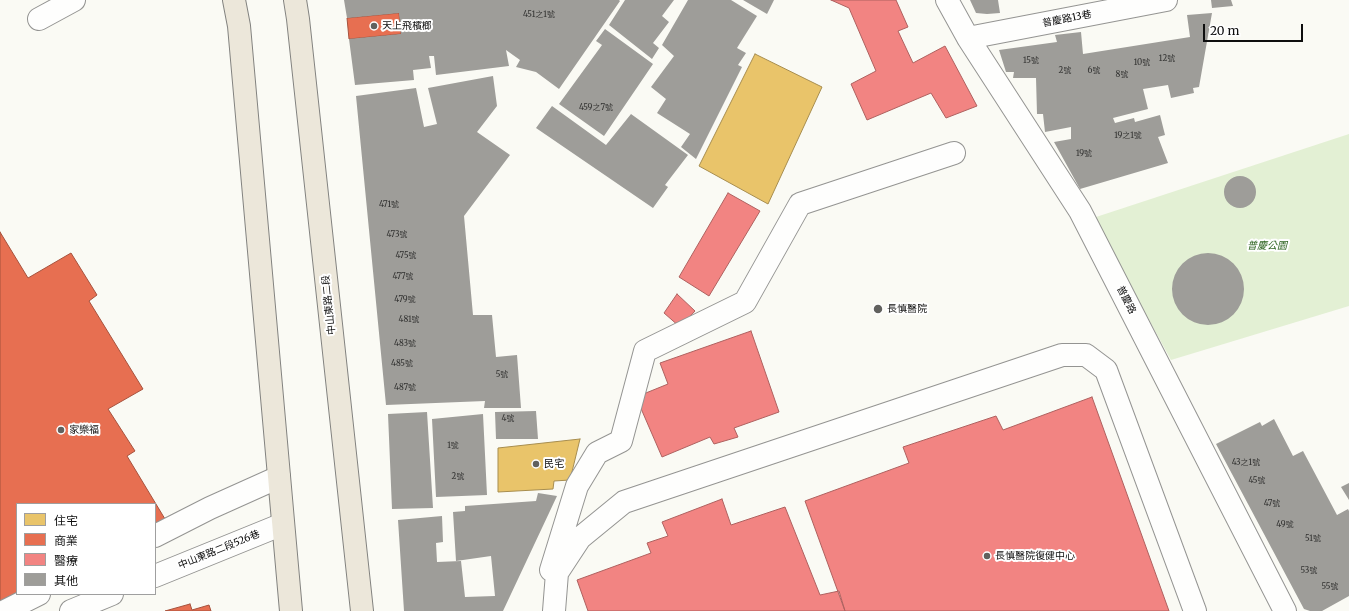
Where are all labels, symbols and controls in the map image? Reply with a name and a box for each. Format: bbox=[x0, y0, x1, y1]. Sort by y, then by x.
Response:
street label: 普慶路13巷 bbox=[1041, 8, 1093, 30]
house number: 451之1號 bbox=[523, 10, 555, 20]
scale bar bbox=[1205, 16, 1305, 42]
place label: 天上飛檳榔 bbox=[382, 20, 432, 32]
marker: 天上飛檳榔 bbox=[369, 21, 379, 31]
text: 20 m bbox=[1210, 23, 1239, 38]
house number: 12號 bbox=[1159, 54, 1175, 64]
house number: 15號 bbox=[1023, 56, 1039, 66]
house number: 10號 bbox=[1134, 58, 1150, 68]
house number: 2號 bbox=[1059, 66, 1071, 76]
house number: 6號 bbox=[1088, 66, 1100, 76]
house number: 8號 bbox=[1116, 70, 1128, 80]
house number: 459之7號 bbox=[579, 103, 613, 113]
house number: 19之1號 bbox=[1114, 131, 1142, 141]
house number: 19號 bbox=[1076, 149, 1092, 159]
house number: 471號 bbox=[379, 200, 399, 210]
house number: 473號 bbox=[386, 230, 408, 240]
park label: 普慶公園 bbox=[1247, 240, 1287, 252]
house number: 475號 bbox=[395, 251, 417, 261]
house number: 477號 bbox=[392, 272, 414, 282]
street label: 中山東路二段 bbox=[320, 275, 338, 335]
street label: 普慶路 bbox=[1114, 284, 1138, 316]
house number: 479號 bbox=[394, 295, 416, 305]
marker: 長慎醫院 bbox=[872, 303, 884, 315]
place label: 長慎醫院 bbox=[887, 303, 927, 315]
house number: 481號 bbox=[398, 315, 420, 325]
house number: 483號 bbox=[394, 339, 416, 349]
house number: 485號 bbox=[391, 359, 413, 369]
house number: 5號 bbox=[496, 370, 508, 380]
house number: 487號 bbox=[394, 383, 416, 393]
house number: 4號 bbox=[502, 414, 514, 424]
place label: 家樂福 bbox=[69, 424, 99, 436]
marker: 家樂福 bbox=[56, 425, 66, 435]
house number: 1號 bbox=[447, 441, 459, 451]
place label: 民宅 bbox=[544, 458, 564, 470]
house number: 43之1號 bbox=[1232, 458, 1260, 468]
marker: 民宅 bbox=[531, 459, 541, 469]
house number: 2號 bbox=[452, 472, 464, 482]
house number: 45號 bbox=[1249, 476, 1265, 486]
house number: 47號 bbox=[1264, 499, 1280, 509]
legend bbox=[16, 503, 156, 595]
text: 住宅 bbox=[54, 513, 78, 528]
house number: 49號 bbox=[1276, 520, 1294, 530]
street label: 中山東路二段526巷 bbox=[176, 528, 262, 572]
text: 商業 bbox=[54, 533, 78, 548]
house number: 51號 bbox=[1305, 534, 1321, 544]
place label: 長慎醫院復健中心 bbox=[995, 550, 1075, 562]
marker: 長慎醫院復健中心 bbox=[982, 551, 992, 561]
text: 醫療 bbox=[54, 553, 78, 568]
house number: 53號 bbox=[1301, 566, 1317, 576]
text: 其他 bbox=[54, 573, 78, 588]
house number: 55號 bbox=[1322, 582, 1338, 592]

